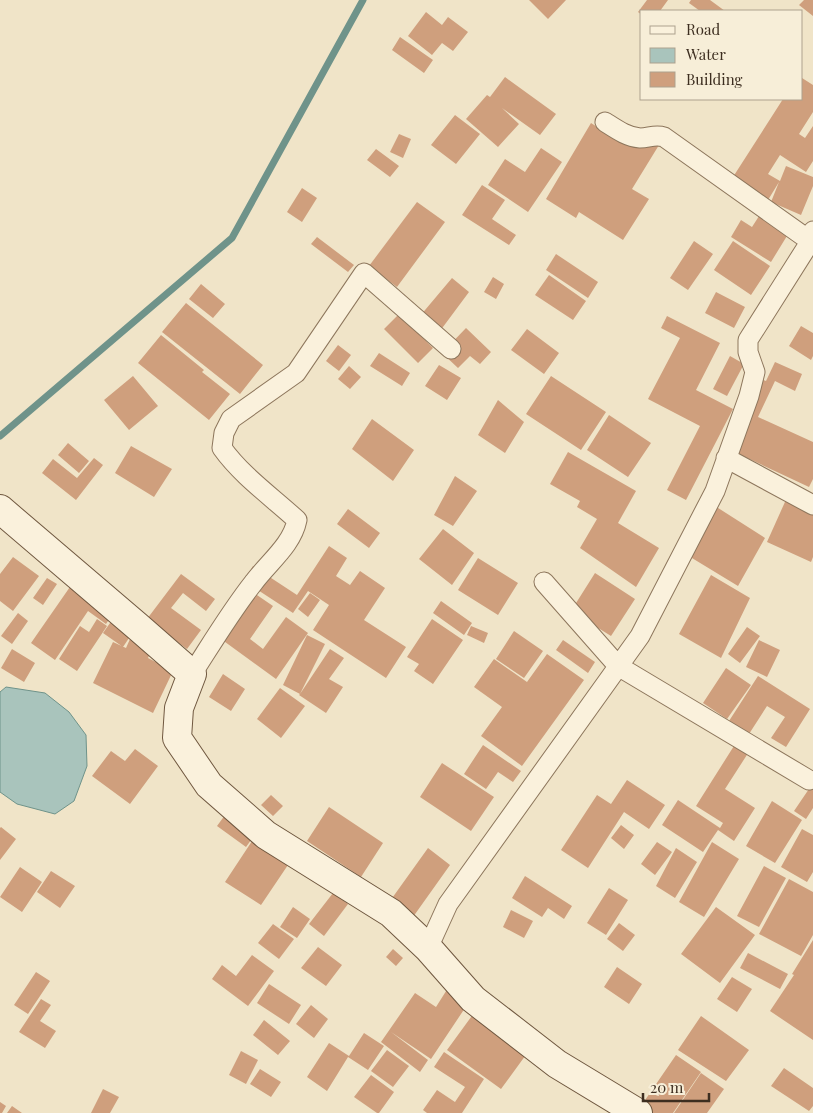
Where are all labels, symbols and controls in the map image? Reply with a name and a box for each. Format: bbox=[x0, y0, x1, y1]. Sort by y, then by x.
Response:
legend bbox=[640, 10, 803, 100]
text: Road bbox=[686, 19, 720, 39]
text: Water bbox=[685, 44, 726, 64]
text: Building bbox=[686, 69, 743, 89]
scale bar bbox=[643, 1070, 709, 1102]
text: 20 m bbox=[650, 1077, 684, 1097]

